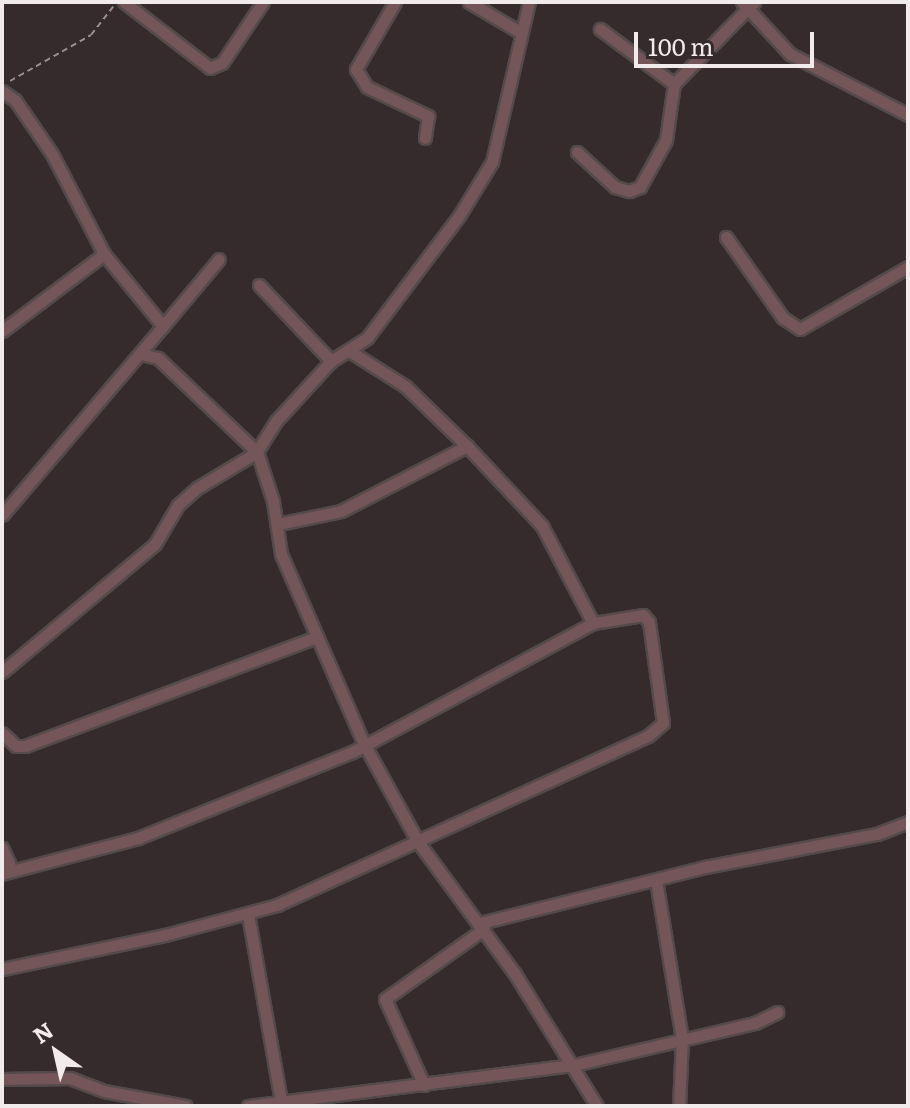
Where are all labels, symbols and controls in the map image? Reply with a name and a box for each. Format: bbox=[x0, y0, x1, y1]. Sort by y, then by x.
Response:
scale bar bbox=[638, 16, 818, 66]
text: 100 m bbox=[648, 28, 714, 63]
north arrow bbox=[16, 1012, 96, 1092]
text: N bbox=[25, 1013, 59, 1051]

